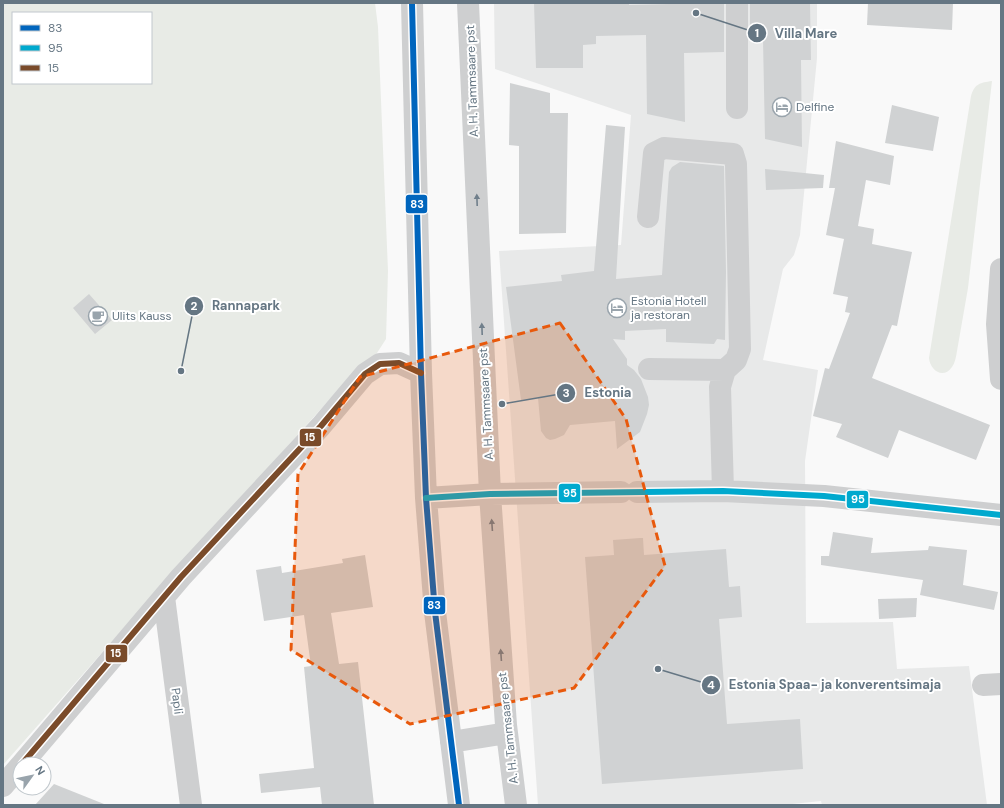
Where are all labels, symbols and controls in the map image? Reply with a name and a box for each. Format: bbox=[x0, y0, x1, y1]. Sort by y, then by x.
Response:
legend bbox=[12, 12, 152, 84]
text: 83 bbox=[48, 20, 62, 36]
callout: Villa Mare bbox=[747, 20, 845, 45]
street label: A. H. Tammsaare pst bbox=[462, 24, 482, 137]
text: 1 bbox=[755, 25, 759, 41]
text: Villa Mare bbox=[775, 25, 837, 42]
text: 95 bbox=[48, 40, 63, 56]
text: 15 bbox=[48, 60, 59, 76]
hotel icon: Delfine bbox=[771, 96, 793, 118]
place label: Delfine bbox=[796, 99, 834, 115]
line badge: 83 bbox=[405, 194, 428, 214]
one-way arrow bbox=[473, 194, 480, 206]
text: 83 bbox=[410, 197, 424, 211]
callout: Rannapark bbox=[184, 293, 288, 318]
place label: Estonia Hotell ja restoran bbox=[630, 293, 706, 323]
text: Rannapark bbox=[212, 297, 281, 314]
hotel icon: Estonia Hotell ja restoran bbox=[606, 297, 628, 319]
text: 2 bbox=[191, 298, 198, 314]
cafe icon: Ulits Kauss bbox=[87, 305, 109, 327]
place label: Ulits Kauss bbox=[112, 308, 172, 324]
one-way arrow bbox=[479, 323, 486, 335]
street label: A. H. Tammsaare pst bbox=[475, 347, 497, 460]
callout: Estonia bbox=[556, 380, 639, 405]
text: Estonia bbox=[585, 384, 631, 401]
text: 3 bbox=[562, 385, 570, 401]
line badge: 15 bbox=[299, 428, 322, 447]
text: 15 bbox=[305, 430, 316, 444]
line badge: 95 bbox=[558, 483, 581, 503]
text: 95 bbox=[563, 486, 577, 500]
line badge: 95 bbox=[846, 490, 869, 509]
text: 95 bbox=[851, 492, 865, 506]
one-way arrow bbox=[488, 519, 495, 531]
line badge: 83 bbox=[423, 596, 446, 615]
text: 83 bbox=[427, 598, 441, 612]
line badge: 15 bbox=[105, 644, 128, 663]
text: 15 bbox=[111, 646, 122, 660]
one-way arrow bbox=[497, 649, 504, 661]
street label: A. H. Tammsaare pst bbox=[494, 671, 522, 785]
callout: Estonia Spaa- ja konverentsimaja bbox=[701, 672, 949, 697]
text: Estonia Spaa- ja konverentsimaja bbox=[729, 676, 941, 693]
text: 4 bbox=[707, 677, 715, 693]
street label: Papli bbox=[167, 687, 187, 715]
north arrow bbox=[12, 756, 52, 796]
text: N bbox=[32, 763, 48, 778]

